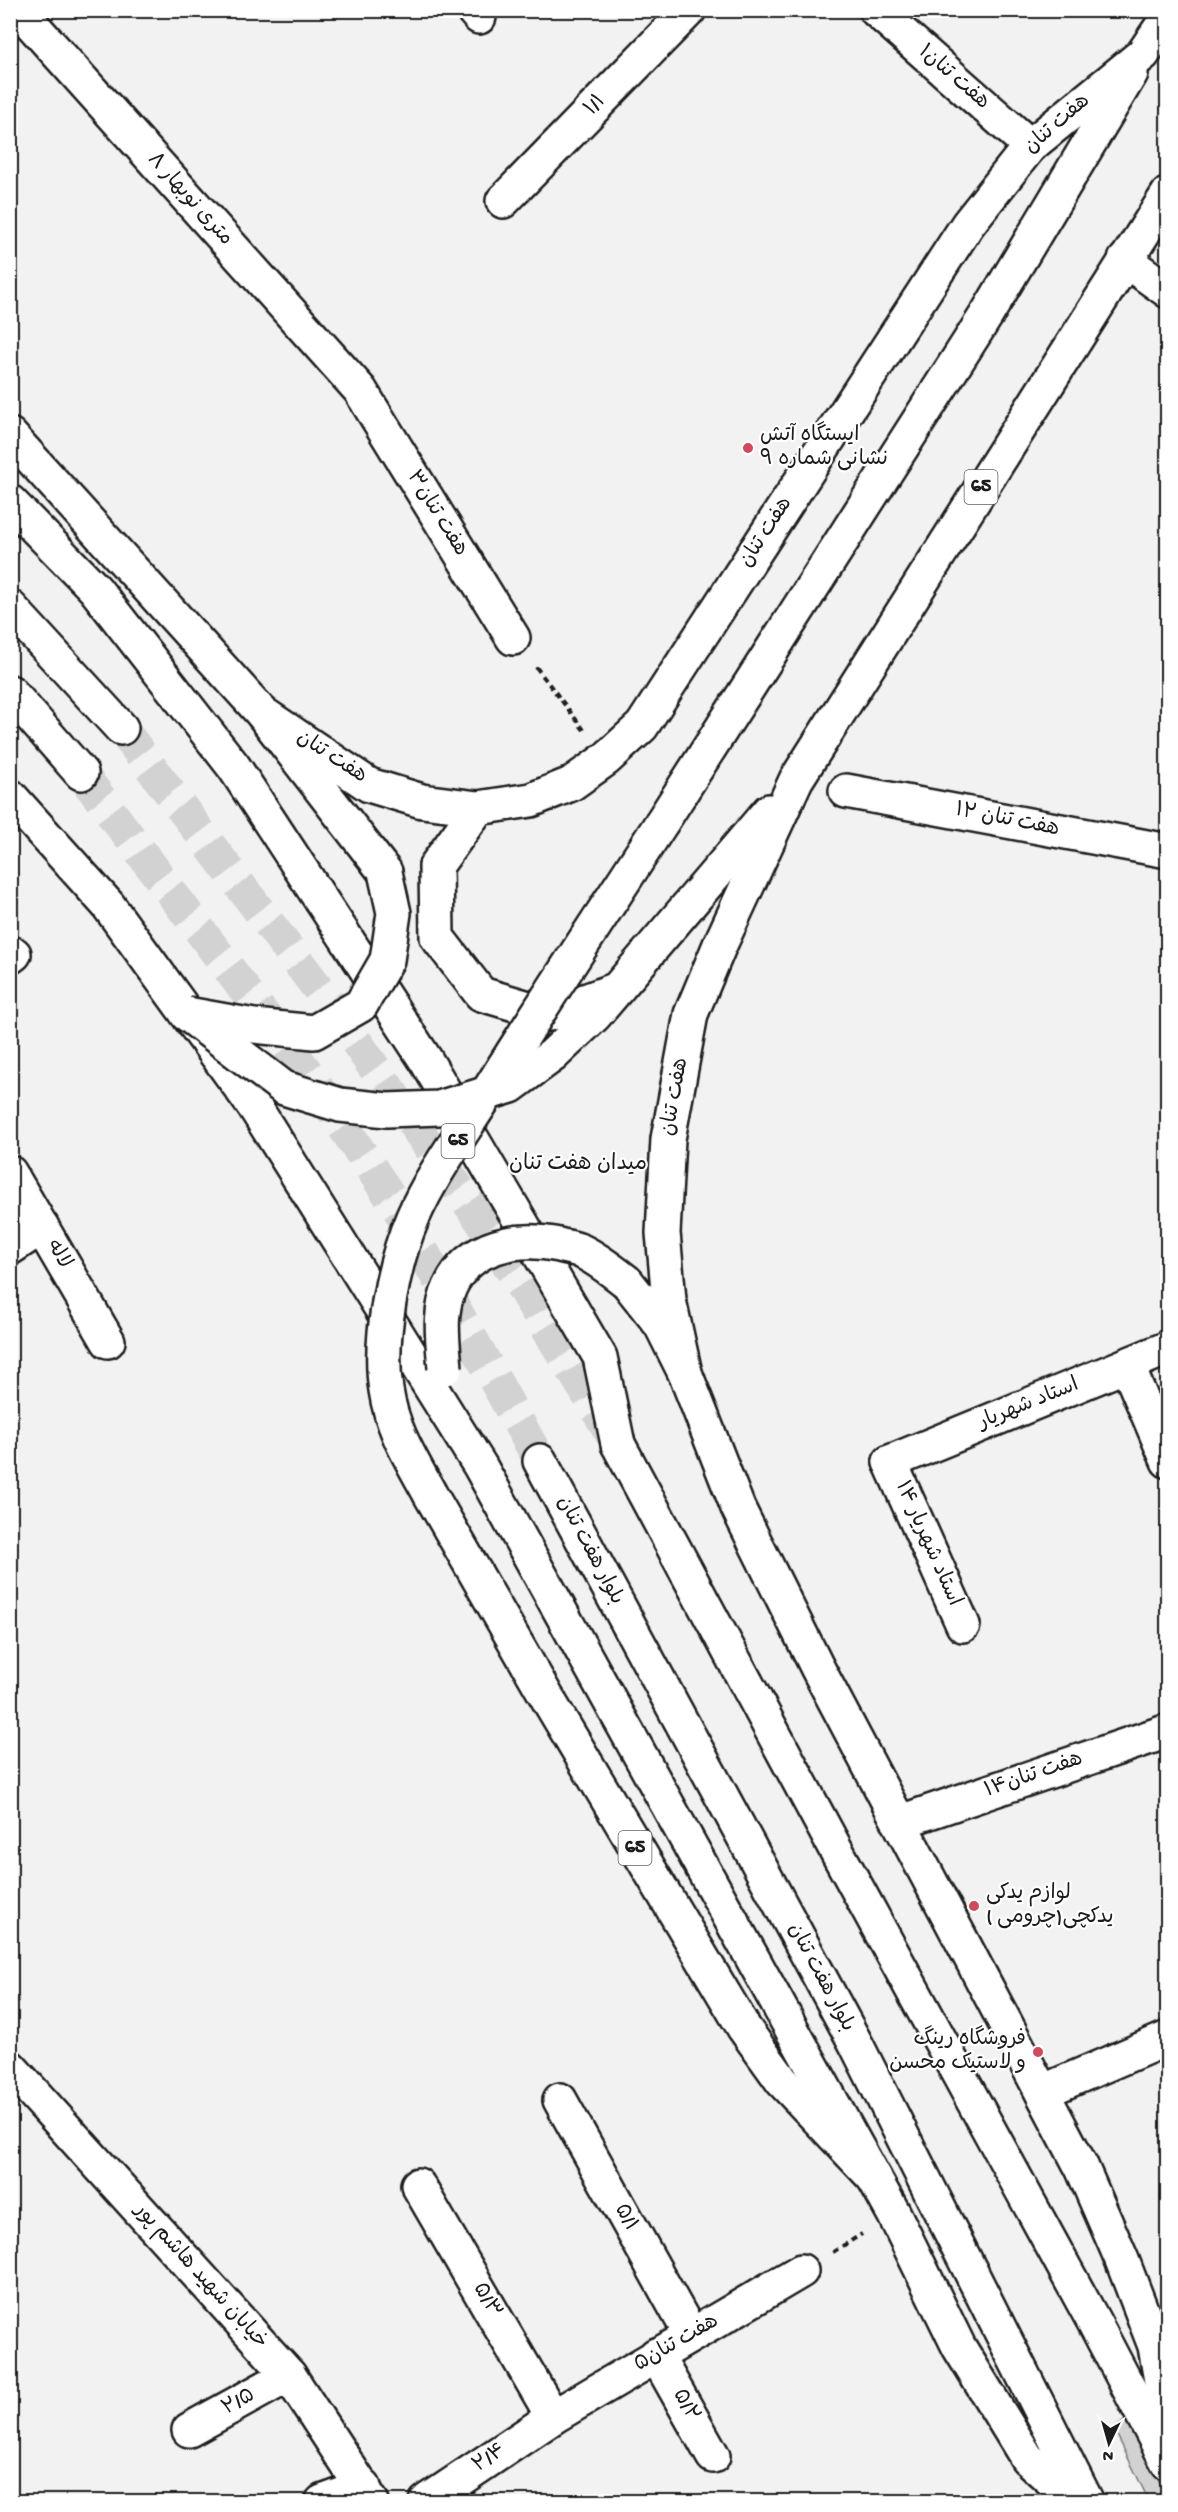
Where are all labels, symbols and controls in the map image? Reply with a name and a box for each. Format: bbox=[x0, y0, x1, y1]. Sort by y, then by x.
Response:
street label: هفت تنان۱ bbox=[912, 40, 994, 116]
street label: ۱/۱ bbox=[580, 90, 612, 122]
street label: هفت تنان bbox=[1020, 90, 1096, 160]
street label: ۸ متری نوبهار bbox=[141, 148, 237, 252]
place label: ایستگاه آتش نشانی شماره ۹ bbox=[760, 421, 888, 473]
marker: ایستگاه آتش نشانی شماره ۹ bbox=[741, 441, 755, 455]
street label: هفت تنان۳ bbox=[400, 467, 472, 561]
road number: 65 bbox=[964, 470, 998, 504]
street label: هفت تنان bbox=[735, 493, 799, 573]
street label: هفت تنان bbox=[291, 726, 371, 790]
street label: هفت تنان ۱۲ bbox=[953, 799, 1061, 843]
street label: هفت تنان bbox=[657, 1056, 695, 1138]
road number: 65 bbox=[442, 1124, 474, 1158]
district label: میدان هفت تنان bbox=[509, 1152, 647, 1178]
street label: لاله ‍ bbox=[40, 1236, 78, 1278]
street label: استاد شهریار bbox=[973, 1374, 1083, 1437]
street label: استاد شهریار ۱۴ bbox=[888, 1478, 966, 1610]
street label: بلوار هفت تنان bbox=[550, 1492, 628, 1610]
street label: هفت تنان۱۴ bbox=[982, 1748, 1086, 1804]
road number: 65 bbox=[618, 1831, 652, 1865]
place label: لوازم یدکی یدکچی(چرومی ) bbox=[986, 1882, 1114, 1931]
marker: لوازم یدکی یدکچی(چرومی ) bbox=[967, 1899, 981, 1913]
street label: بلوار هفت تنان bbox=[781, 1919, 859, 2037]
place label: فروشگاه رینگ و لاستیک محسن bbox=[889, 2025, 1026, 2077]
marker: فروشگاه رینگ و لاستیک محسن bbox=[1031, 2045, 1045, 2059]
street label: خیابان شهید هاشم پور bbox=[127, 2198, 272, 2355]
street label: ۵/۱ bbox=[607, 2200, 643, 2236]
street label: ۵/۳ bbox=[466, 2279, 506, 2323]
street label: هفت تنان۵ bbox=[630, 2310, 724, 2378]
street label: ۲/۵ bbox=[218, 2384, 260, 2422]
street label: ۵/۲ bbox=[666, 2385, 704, 2427]
north arrow bbox=[1079, 2413, 1139, 2473]
street label: ۲/۴ bbox=[469, 2439, 511, 2479]
text: N bbox=[1101, 2444, 1114, 2464]

